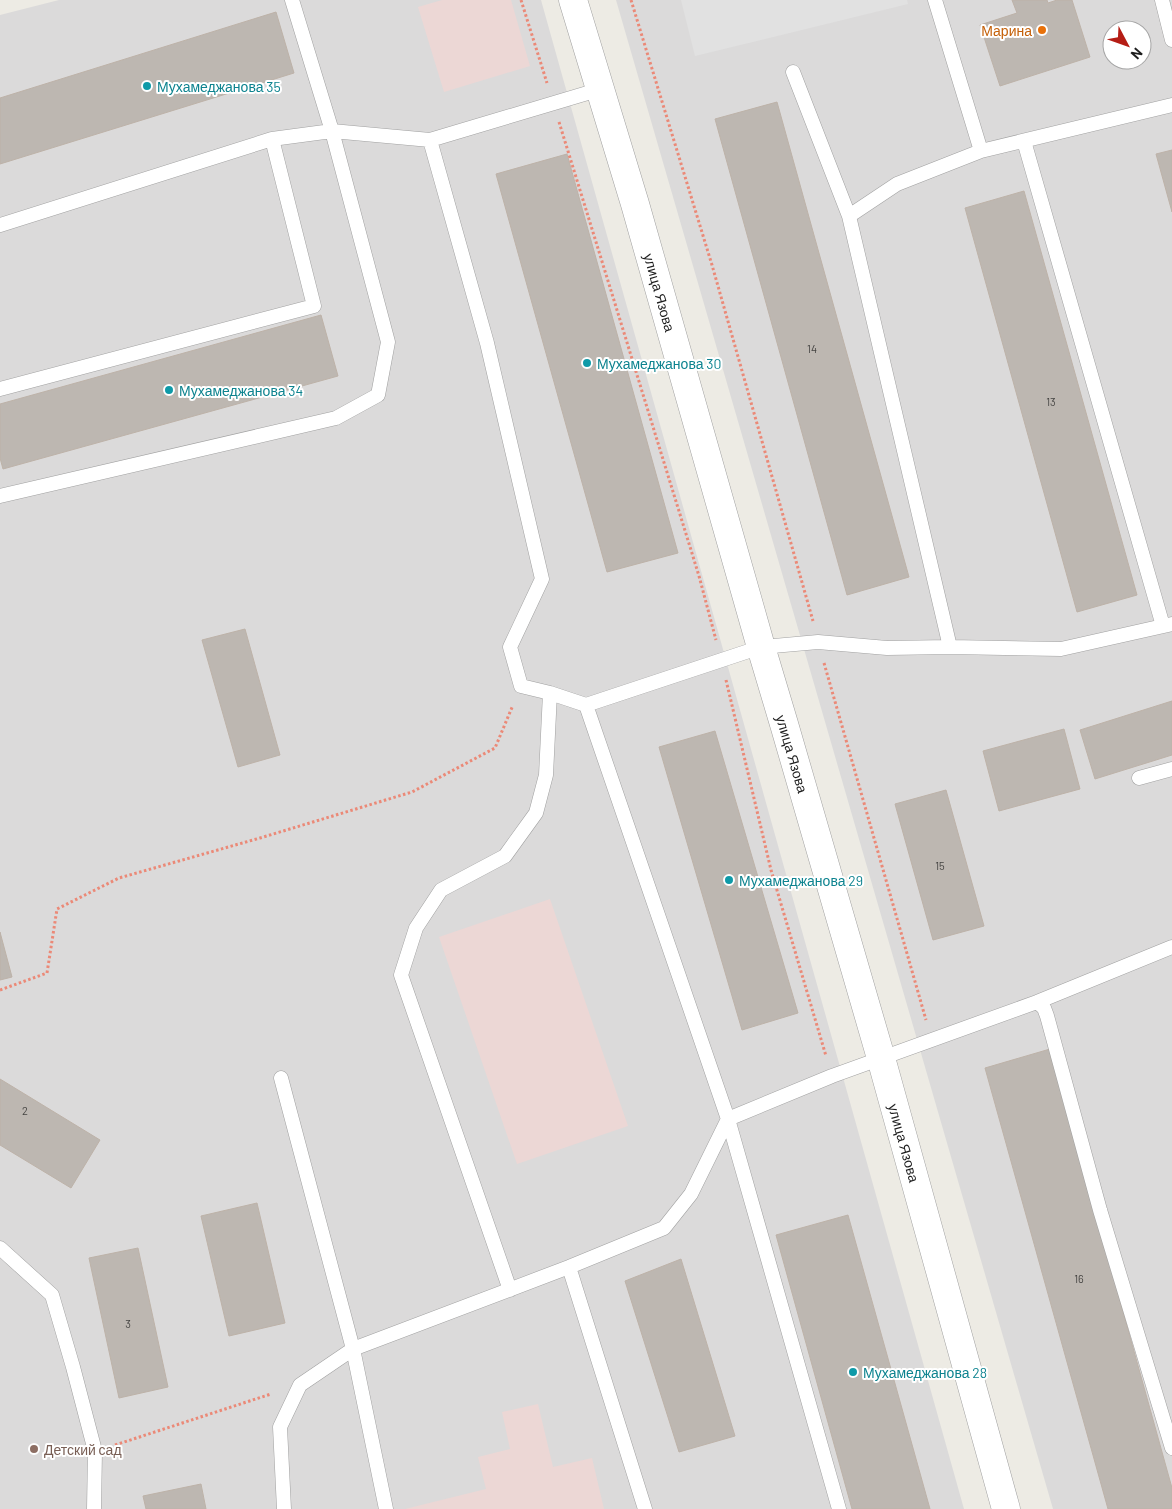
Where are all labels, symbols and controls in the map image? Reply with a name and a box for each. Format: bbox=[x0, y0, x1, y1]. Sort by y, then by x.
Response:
north arrow bbox=[1102, 20, 1152, 70]
place label: Марина bbox=[981, 22, 1032, 39]
marker: Марина bbox=[1036, 24, 1048, 36]
text: N bbox=[1128, 45, 1147, 63]
place label: Мухамеджанова 35 bbox=[157, 78, 281, 95]
marker: Мухамеджанова 35 bbox=[141, 80, 153, 92]
street label: улица Язова bbox=[641, 251, 679, 334]
house number: 14 bbox=[807, 342, 817, 355]
place label: Мухамеджанова 30 bbox=[597, 355, 721, 372]
marker: Мухамеджанова 30 bbox=[581, 357, 593, 369]
place label: Мухамеджанова 34 bbox=[179, 382, 303, 399]
marker: Мухамеджанова 34 bbox=[163, 384, 175, 396]
house number: 13 bbox=[1046, 395, 1056, 408]
street label: улица Язова bbox=[773, 713, 812, 795]
house number: 15 bbox=[935, 859, 945, 872]
place label: Мухамеджанова 29 bbox=[739, 872, 863, 889]
marker: Мухамеджанова 29 bbox=[723, 874, 735, 886]
street label: улица Язова bbox=[886, 1102, 924, 1184]
house number: 2 bbox=[22, 1104, 28, 1117]
house number: 16 bbox=[1074, 1272, 1084, 1285]
house number: 3 bbox=[125, 1317, 131, 1330]
place label: Мухамеджанова 28 bbox=[863, 1364, 987, 1381]
marker: Мухамеджанова 28 bbox=[847, 1366, 859, 1378]
place label: Детский сад bbox=[44, 1441, 122, 1458]
marker: Детский сад bbox=[28, 1443, 40, 1455]

